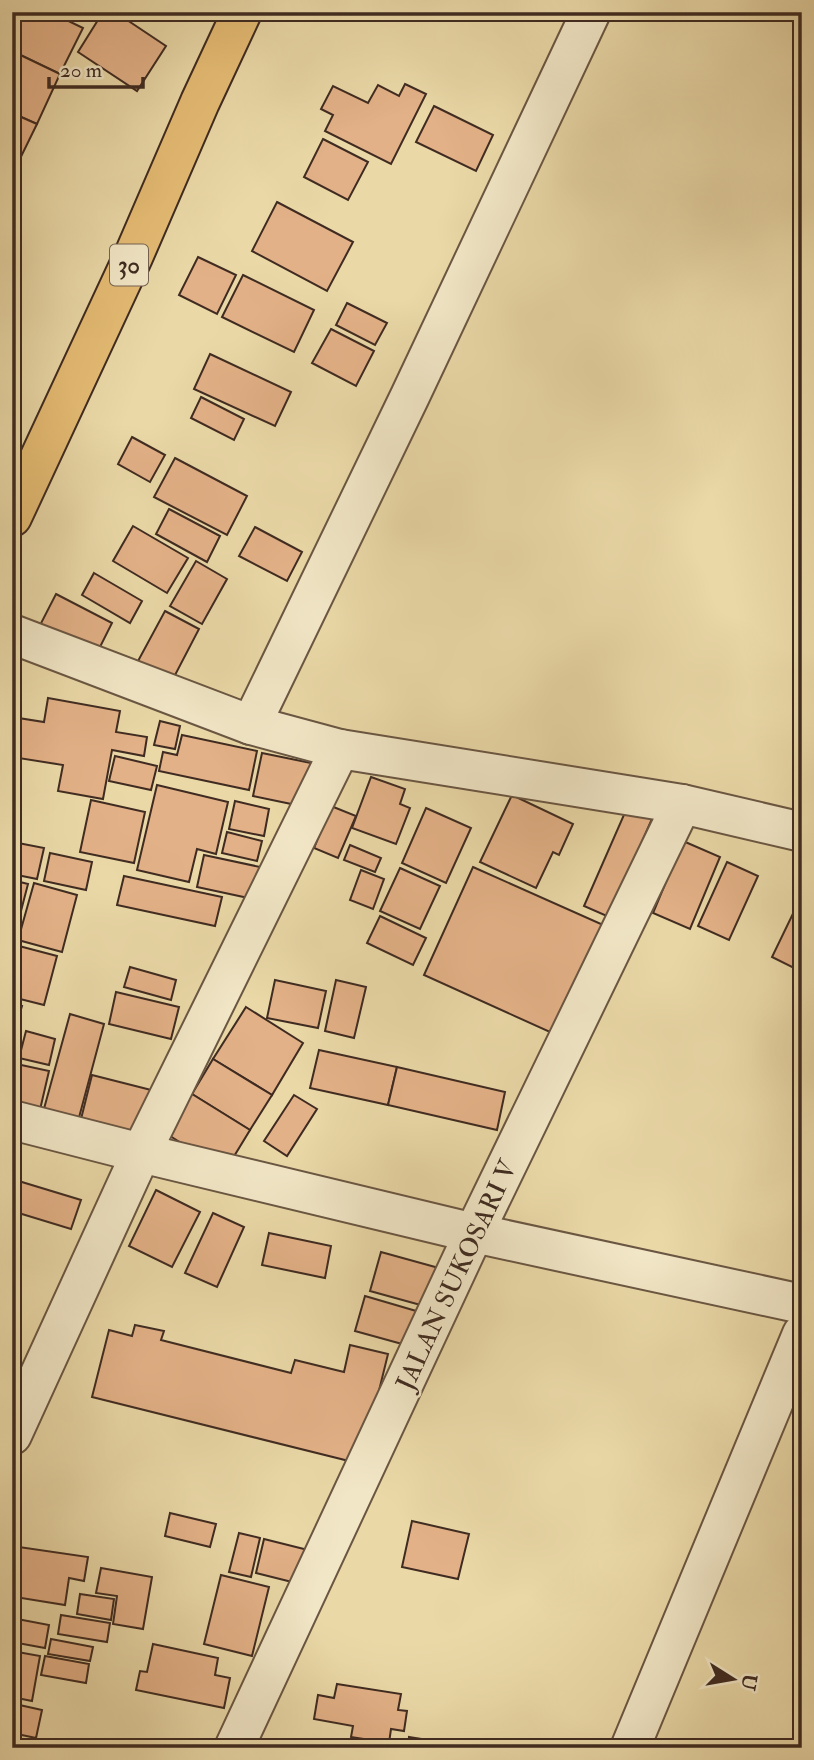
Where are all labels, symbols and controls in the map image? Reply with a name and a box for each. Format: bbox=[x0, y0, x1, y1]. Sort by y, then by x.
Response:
scale bar bbox=[49, 46, 144, 90]
text: 20 m bbox=[60, 57, 102, 84]
road number: 30 bbox=[110, 244, 148, 286]
street label: JALAN SUKOSARI V bbox=[389, 1154, 525, 1396]
north arrow bbox=[698, 1644, 768, 1714]
text: U bbox=[735, 1672, 762, 1692]

